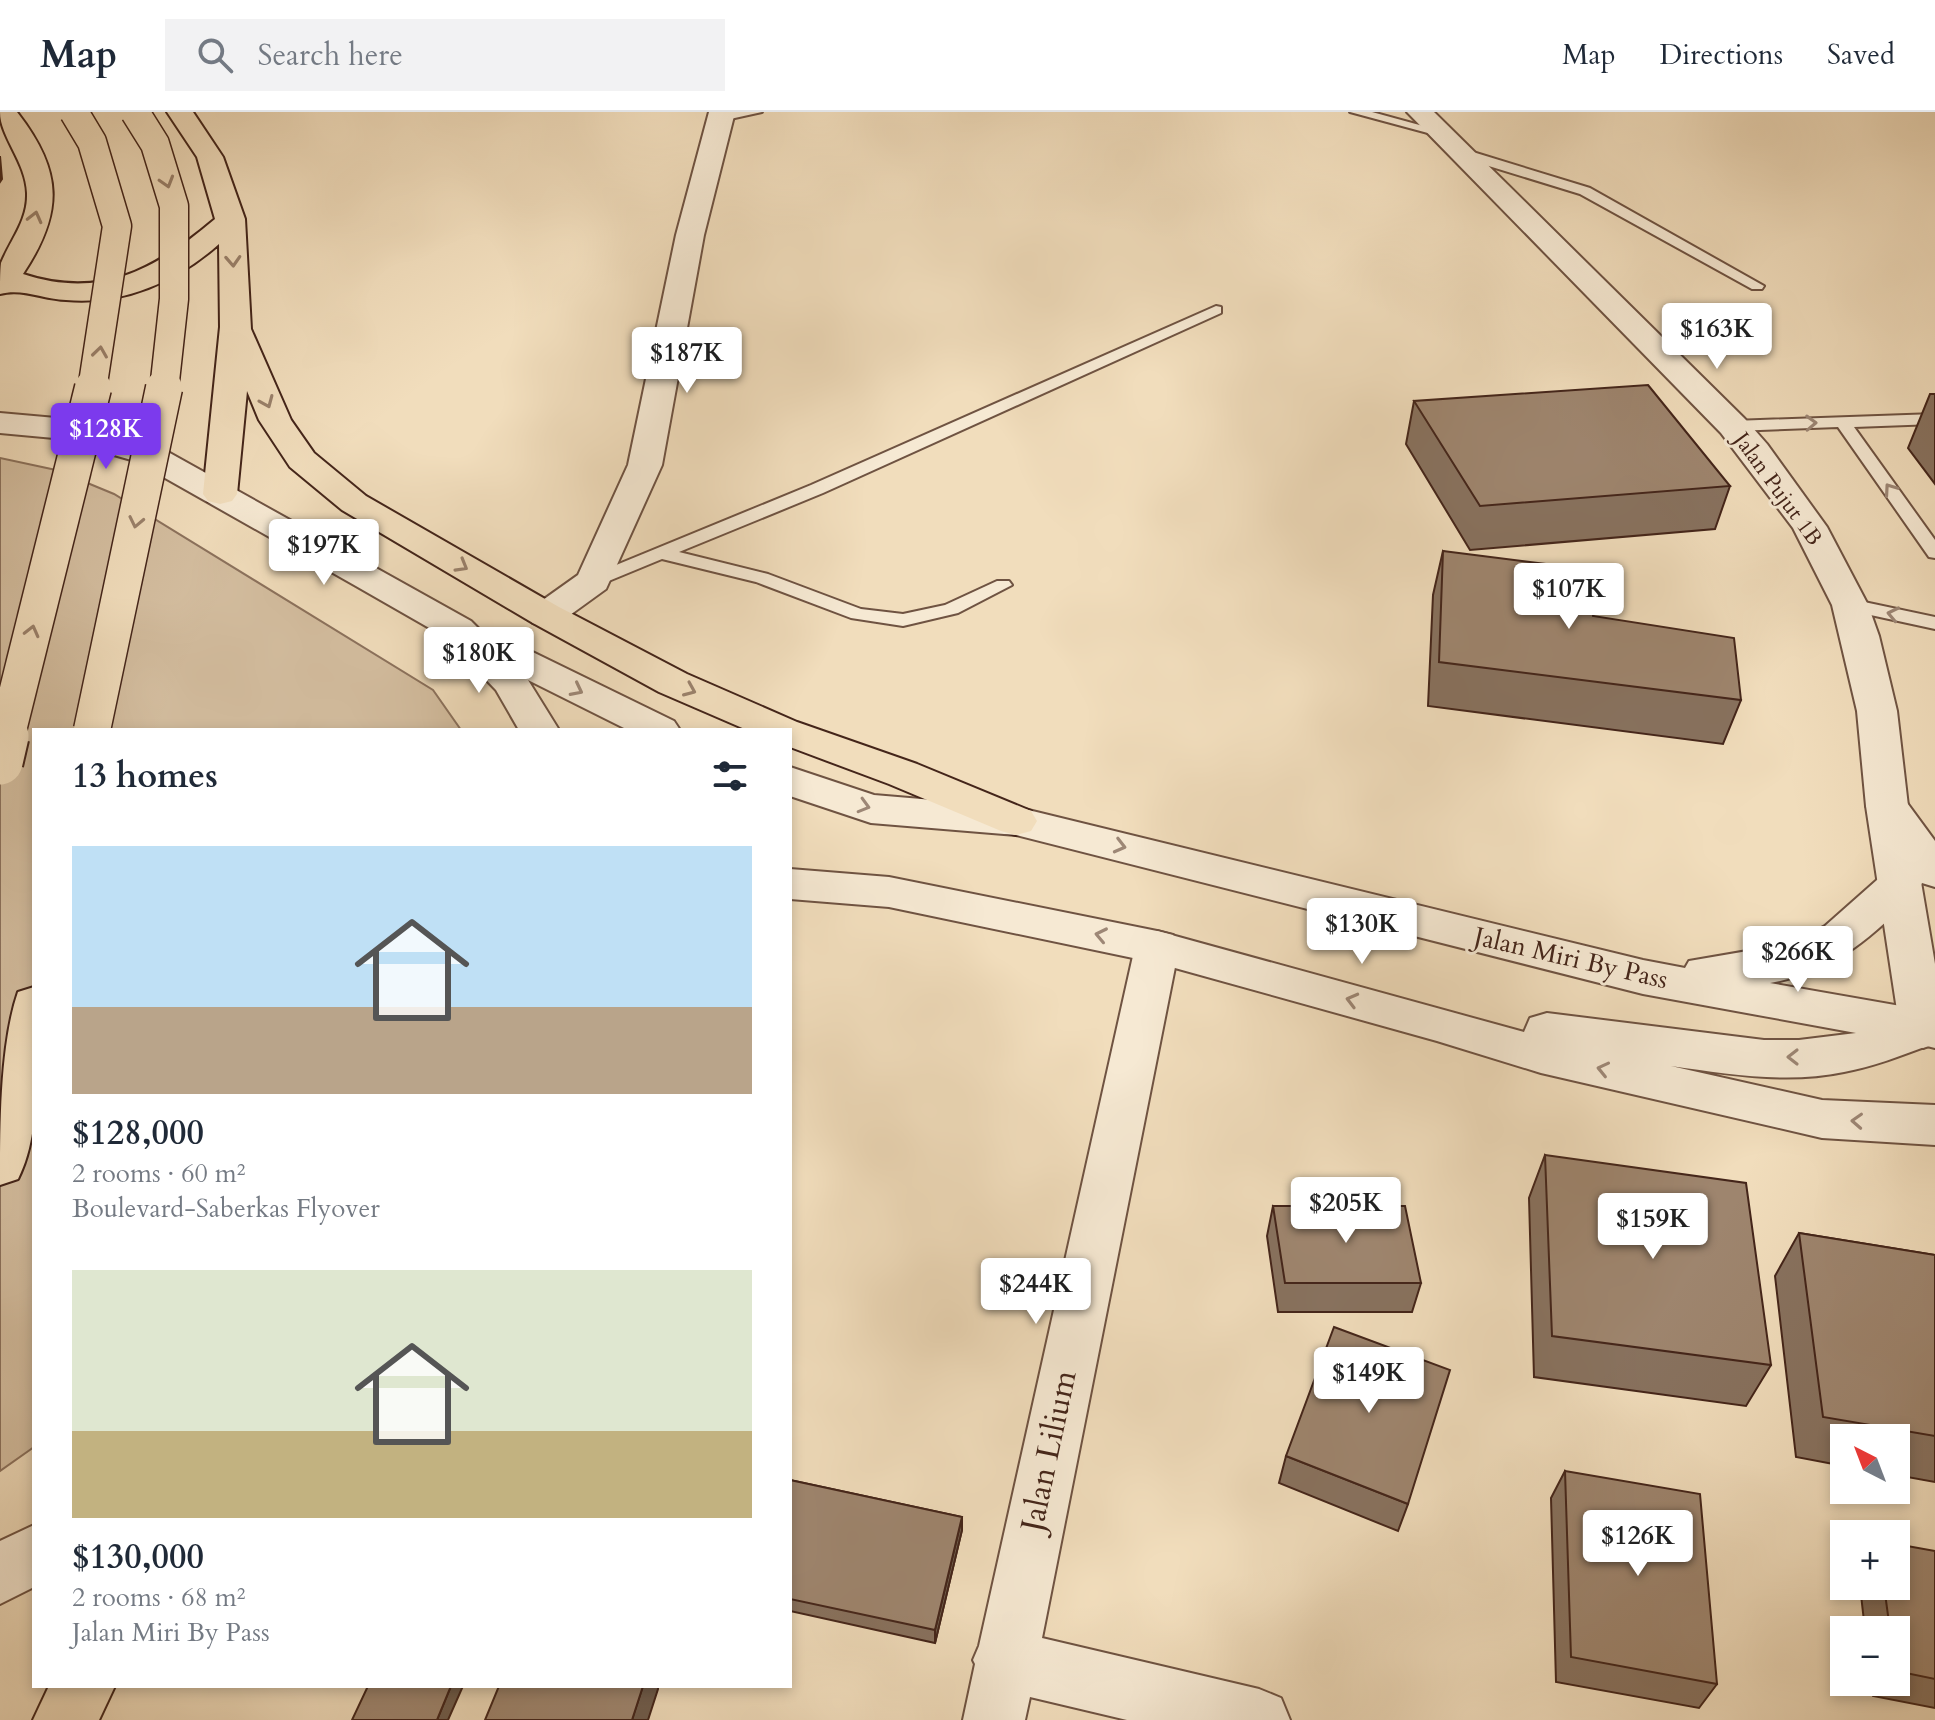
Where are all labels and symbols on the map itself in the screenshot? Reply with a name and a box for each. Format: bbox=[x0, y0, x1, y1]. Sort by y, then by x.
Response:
one-way arrow bbox=[158, 175, 174, 189]
one-way arrow bbox=[26, 210, 43, 224]
one-way arrow bbox=[224, 255, 241, 268]
pin: $163K bbox=[1661, 303, 1773, 371]
pin: $187K bbox=[631, 327, 743, 395]
one-way arrow bbox=[91, 345, 108, 359]
one-way arrow bbox=[258, 394, 274, 408]
pin: $128K bbox=[50, 403, 162, 471]
one-way arrow bbox=[1805, 414, 1818, 431]
street label: Jalan Pujut 1B bbox=[1725, 424, 1829, 552]
one-way arrow bbox=[1885, 484, 1900, 498]
one-way arrow bbox=[128, 514, 145, 528]
pin: $197K bbox=[268, 519, 380, 587]
one-way arrow bbox=[453, 556, 468, 572]
pin: $107K bbox=[1513, 563, 1625, 631]
one-way arrow bbox=[1886, 606, 1900, 623]
one-way arrow bbox=[23, 625, 40, 639]
pin: $180K bbox=[423, 627, 535, 695]
one-way arrow bbox=[569, 680, 584, 696]
one-way arrow bbox=[682, 681, 696, 697]
one-way arrow bbox=[857, 797, 870, 813]
one-way arrow bbox=[1112, 837, 1126, 854]
pin: $130K bbox=[1306, 898, 1418, 966]
street label: Jalan Miri By Pass bbox=[1467, 918, 1671, 997]
pin: $266K bbox=[1742, 926, 1854, 994]
one-way arrow bbox=[1094, 928, 1107, 945]
one-way arrow bbox=[1346, 993, 1360, 1009]
one-way arrow bbox=[1786, 1048, 1799, 1066]
one-way arrow bbox=[1597, 1061, 1610, 1078]
one-way arrow bbox=[1850, 1113, 1863, 1130]
pin: $205K bbox=[1290, 1177, 1402, 1245]
pin: $159K bbox=[1597, 1193, 1709, 1261]
pin: $244K bbox=[980, 1258, 1092, 1326]
pin: $149K bbox=[1313, 1347, 1425, 1415]
street label: Jalan Lilium bbox=[1010, 1366, 1088, 1539]
north arrow bbox=[1830, 1424, 1910, 1504]
pin: $126K bbox=[1582, 1510, 1694, 1578]

